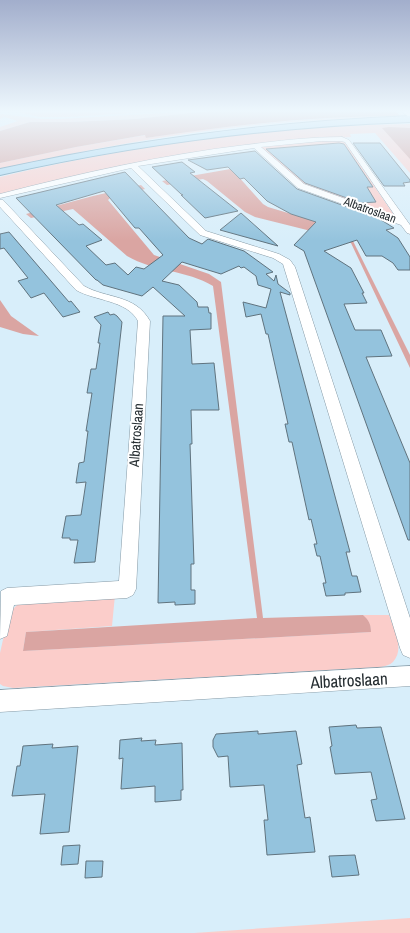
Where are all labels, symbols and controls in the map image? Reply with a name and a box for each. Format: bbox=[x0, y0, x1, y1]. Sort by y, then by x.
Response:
street label: Albatroslaan bbox=[341, 193, 398, 227]
street label: Albatroslaan bbox=[125, 403, 147, 468]
street label: Albatroslaan bbox=[309, 666, 388, 694]

